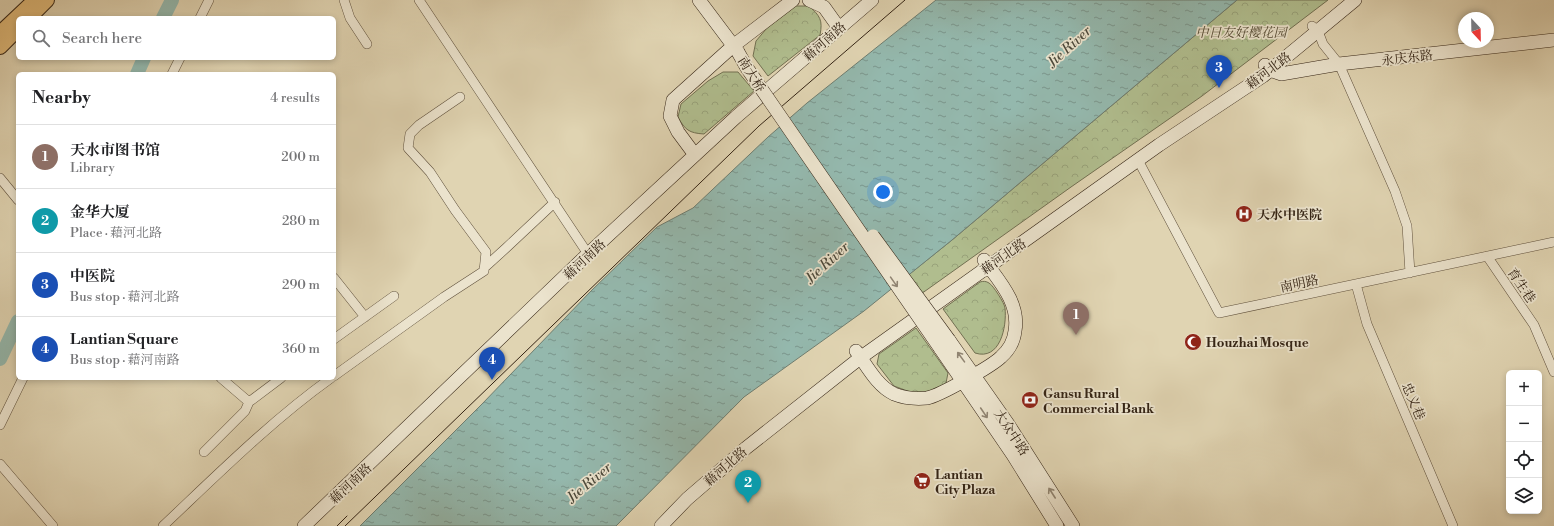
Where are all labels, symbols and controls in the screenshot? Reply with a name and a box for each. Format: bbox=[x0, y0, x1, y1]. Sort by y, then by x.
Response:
north arrow bbox=[1458, 12, 1494, 48]
search box bbox=[16, 16, 336, 60]
street label: 藉河南路 bbox=[800, 19, 850, 65]
water label: Jie River bbox=[1043, 22, 1096, 72]
park label: 中日友好樱花园 bbox=[1195, 25, 1288, 41]
icon: search bbox=[30, 27, 52, 49]
text: Search here bbox=[62, 29, 142, 48]
street label: 永庆东路 bbox=[1380, 47, 1434, 69]
street label: 藉河北路 bbox=[1243, 49, 1294, 93]
street label: 南大桥 bbox=[734, 54, 768, 95]
pin: 3 bbox=[1206, 55, 1232, 88]
text: Nearby bbox=[32, 87, 91, 109]
text: 4 results bbox=[270, 90, 320, 106]
text: 天水市图书馆 bbox=[70, 141, 160, 160]
text: 1 bbox=[42, 149, 48, 165]
text: 200 m bbox=[281, 149, 320, 165]
text: Library bbox=[70, 160, 115, 176]
your location bbox=[873, 182, 893, 202]
text: 金华大厦 bbox=[70, 203, 130, 222]
hospital icon: 天水中医院 bbox=[1234, 204, 1254, 224]
place label: 天水中医院 bbox=[1257, 207, 1322, 223]
text: 2 bbox=[41, 213, 49, 229]
text: 280 m bbox=[282, 213, 320, 229]
text: Place · 藉河北路 bbox=[70, 225, 162, 241]
street label: 藉河北路 bbox=[978, 235, 1029, 278]
street label: 藉河南路 bbox=[560, 236, 609, 283]
water label: Jie River bbox=[801, 238, 854, 288]
street label: 育生巷 bbox=[1504, 265, 1539, 306]
text: 中医院 bbox=[70, 267, 115, 286]
street label: 南明路 bbox=[1278, 272, 1320, 296]
one-way arrow bbox=[890, 276, 898, 287]
text: 3 bbox=[41, 277, 49, 293]
text: 290 m bbox=[282, 277, 320, 293]
text: Bus stop · 藉河北路 bbox=[70, 289, 180, 305]
pin: 1 bbox=[1063, 302, 1089, 335]
text: Lantian Square bbox=[70, 330, 179, 349]
mosque icon: Houzhai Mosque bbox=[1183, 332, 1203, 352]
place label: Houzhai Mosque bbox=[1206, 335, 1309, 351]
text: 4 bbox=[41, 341, 49, 357]
text: 360 m bbox=[282, 341, 320, 357]
pin: 4 bbox=[479, 347, 505, 380]
text: Bus stop · 藉河南路 bbox=[70, 352, 180, 368]
one-way arrow bbox=[957, 352, 965, 363]
map controls bbox=[1506, 370, 1542, 514]
button: + bbox=[1506, 370, 1542, 406]
street label: 忠义巷 bbox=[1398, 380, 1428, 422]
place label: Gansu Rural Commercial Bank bbox=[1043, 386, 1155, 417]
bank icon: Gansu Rural Commercial Bank bbox=[1020, 390, 1040, 410]
street label: 大众中路 bbox=[990, 406, 1032, 459]
button: − bbox=[1506, 406, 1542, 442]
one-way arrow bbox=[981, 407, 989, 419]
button: locate bbox=[1506, 442, 1542, 478]
street label: 藉河北路 bbox=[701, 444, 751, 490]
water label: Jie River bbox=[562, 458, 616, 508]
street label: 藉河南路 bbox=[326, 460, 375, 507]
place label: Lantian City Plaza bbox=[935, 467, 996, 498]
pin: 2 bbox=[735, 470, 761, 503]
supermarket icon: Lantian City Plaza bbox=[912, 471, 932, 491]
button: layers bbox=[1506, 478, 1542, 514]
one-way arrow bbox=[1048, 488, 1056, 499]

